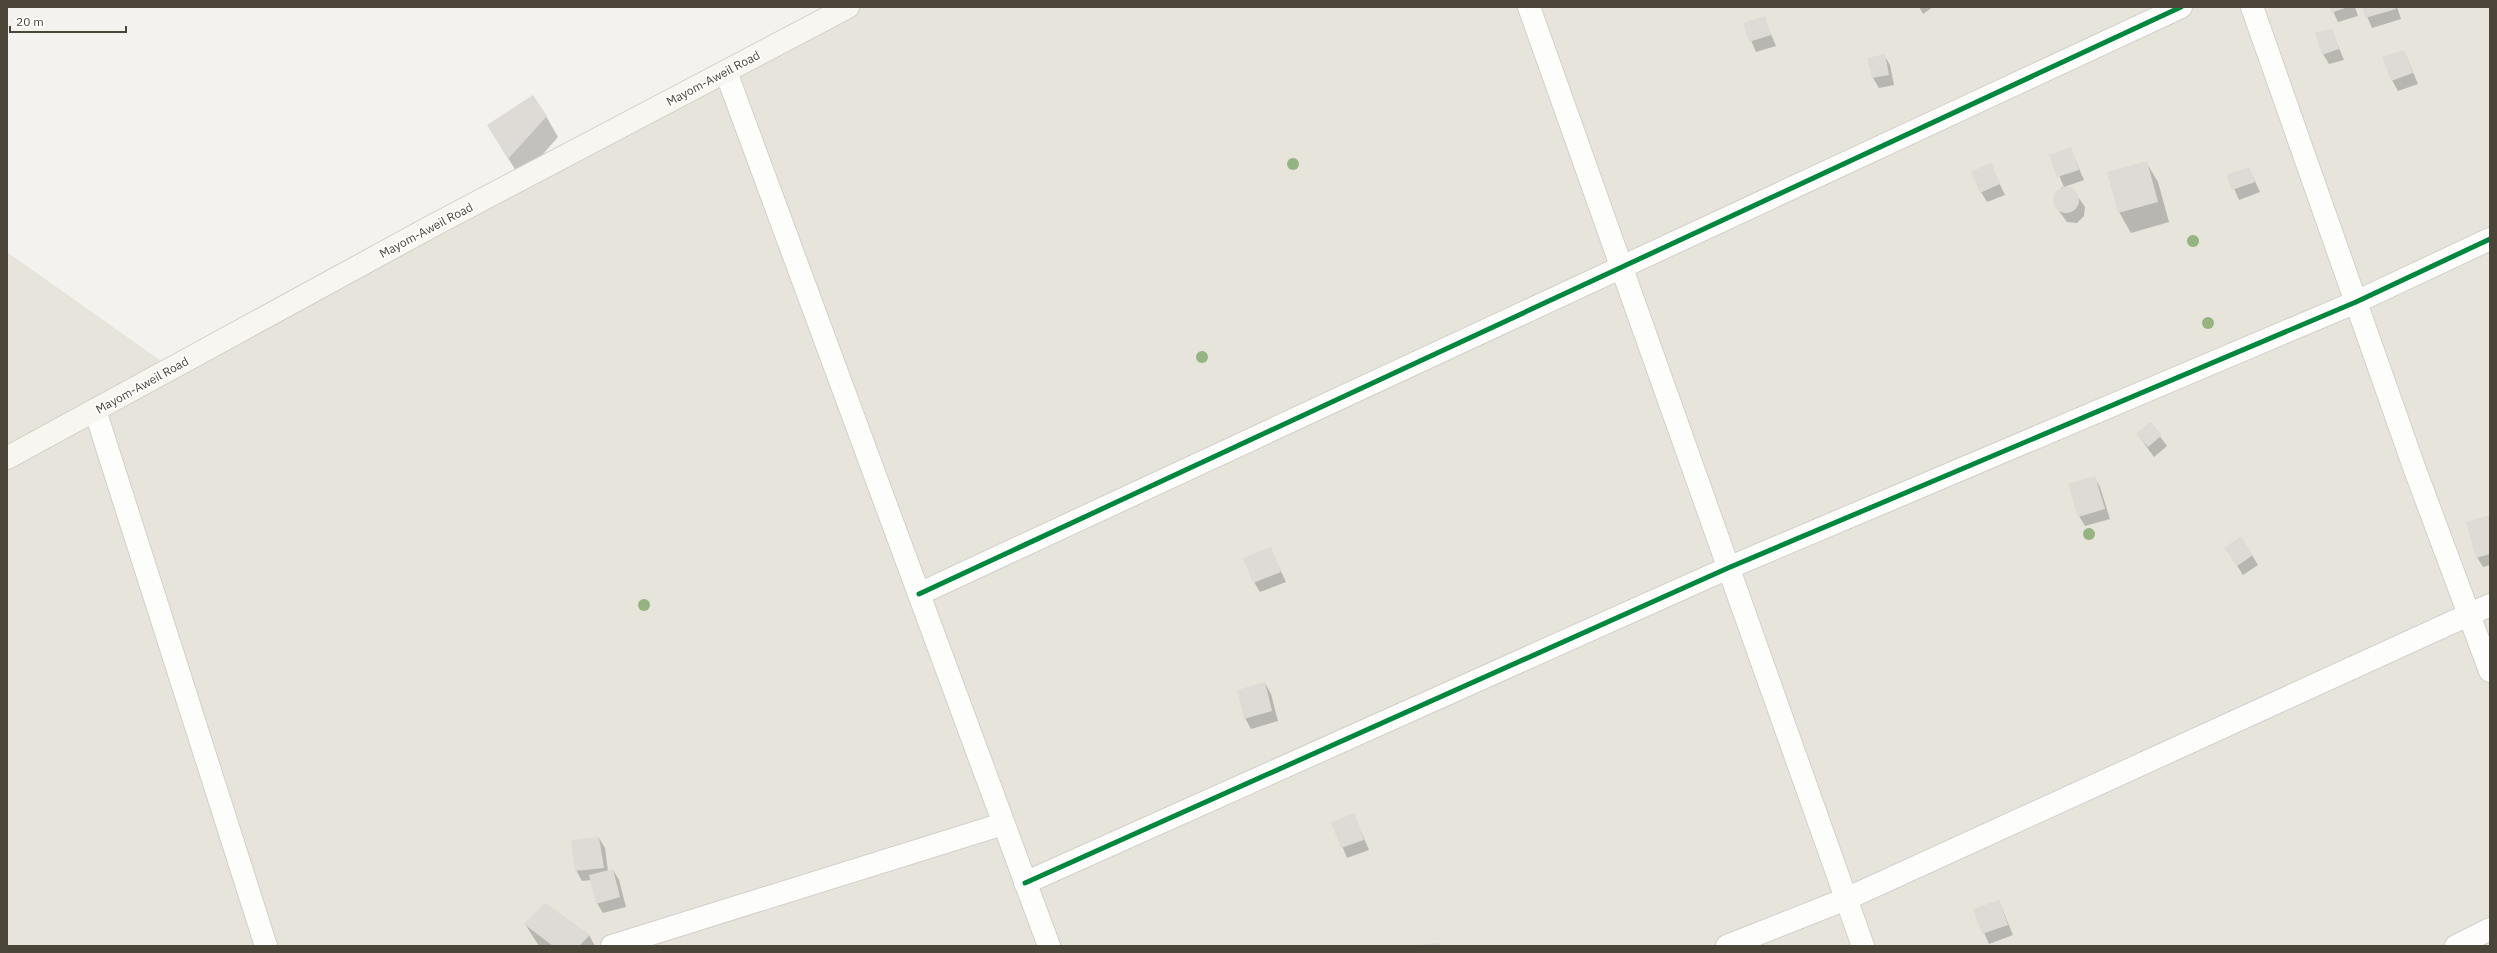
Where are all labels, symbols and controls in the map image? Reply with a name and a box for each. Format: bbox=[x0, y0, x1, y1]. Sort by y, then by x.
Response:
scale bar bbox=[10, 8, 126, 34]
text: 20 m bbox=[16, 14, 44, 29]
street label: Mayom-Aweil Road bbox=[664, 47, 762, 109]
street label: Mayom-Aweil Road bbox=[377, 199, 475, 261]
street label: Mayom-Aweil Road bbox=[93, 353, 191, 417]

